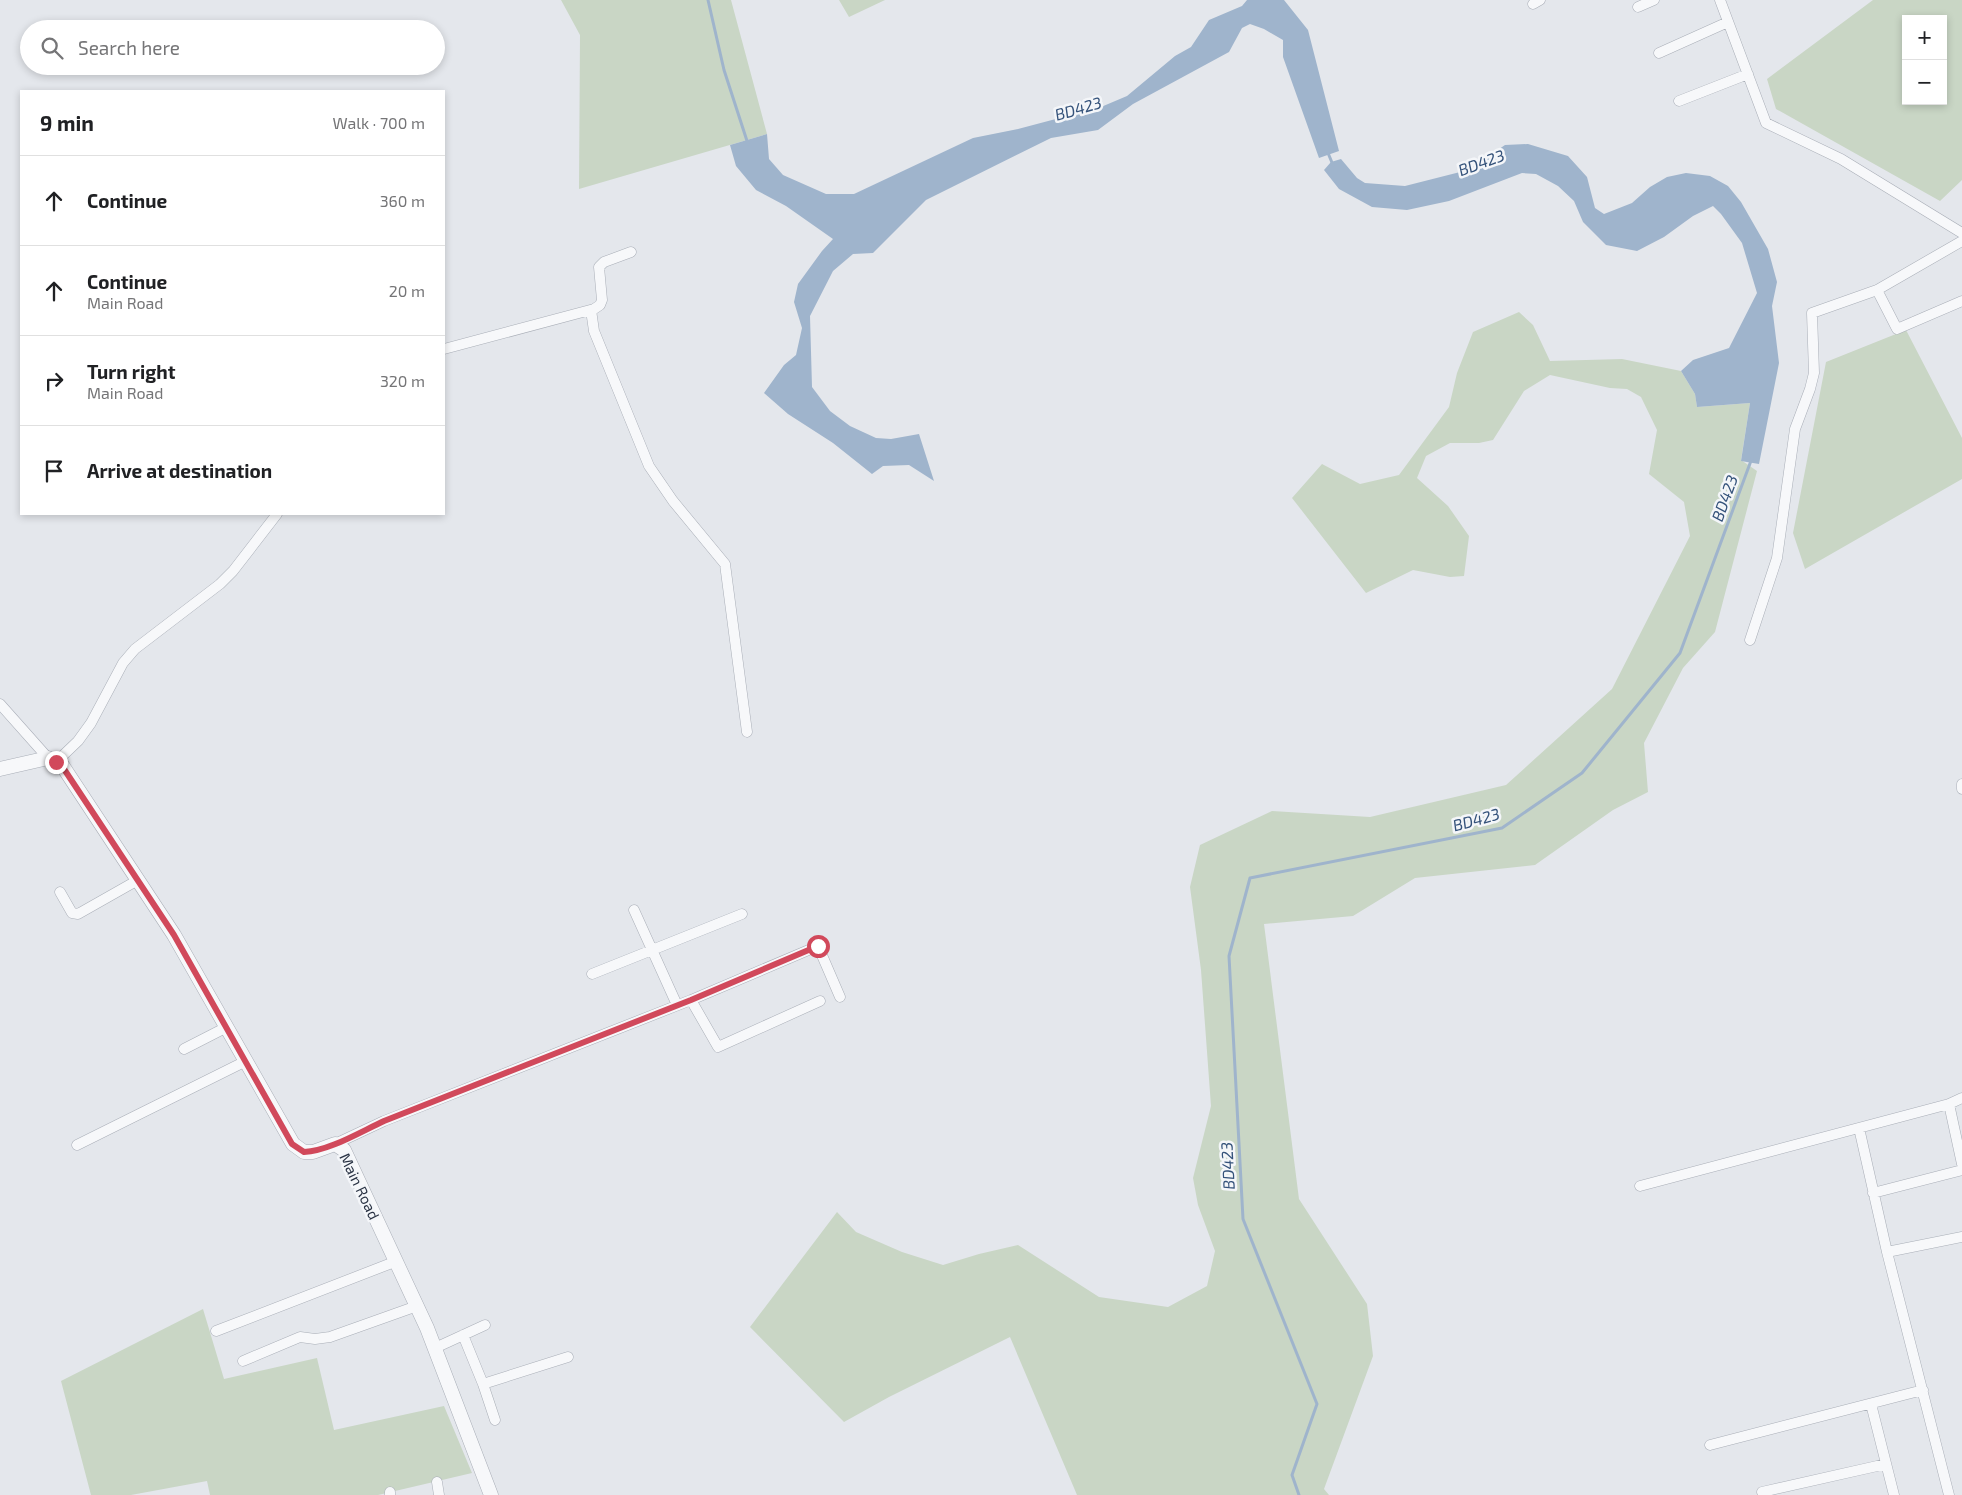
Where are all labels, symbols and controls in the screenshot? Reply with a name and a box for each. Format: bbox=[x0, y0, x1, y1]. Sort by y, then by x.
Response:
map controls bbox=[1902, 15, 1947, 105]
button: + bbox=[1902, 15, 1947, 60]
search box bbox=[20, 20, 445, 75]
icon: search bbox=[38, 34, 66, 62]
text: Search here bbox=[78, 36, 180, 59]
button: − bbox=[1902, 60, 1947, 105]
water label: BD423 bbox=[1052, 92, 1104, 124]
text: 9 min bbox=[40, 110, 94, 135]
text: Walk · 700 m bbox=[333, 113, 425, 132]
water label: BD423 bbox=[1455, 145, 1507, 179]
icon: ahead bbox=[40, 187, 68, 215]
text: Continue bbox=[87, 189, 167, 212]
text: 360 m bbox=[380, 191, 425, 210]
text: Continue bbox=[87, 270, 167, 293]
icon: ahead bbox=[40, 277, 68, 305]
text: 20 m bbox=[389, 281, 425, 300]
text: Main Road bbox=[87, 293, 164, 312]
text: Turn right bbox=[87, 360, 175, 383]
icon: right bbox=[40, 367, 68, 395]
text: 320 m bbox=[380, 371, 425, 390]
text: Main Road bbox=[87, 383, 164, 402]
icon: arrive bbox=[40, 457, 68, 485]
text: Arrive at destination bbox=[87, 459, 272, 482]
water label: BD423 bbox=[1707, 472, 1741, 524]
route end bbox=[45, 751, 68, 774]
water label: BD423 bbox=[1450, 804, 1502, 834]
route start bbox=[807, 935, 830, 958]
water label: BD423 bbox=[1216, 1141, 1238, 1190]
street label: Main Road bbox=[336, 1150, 384, 1222]

